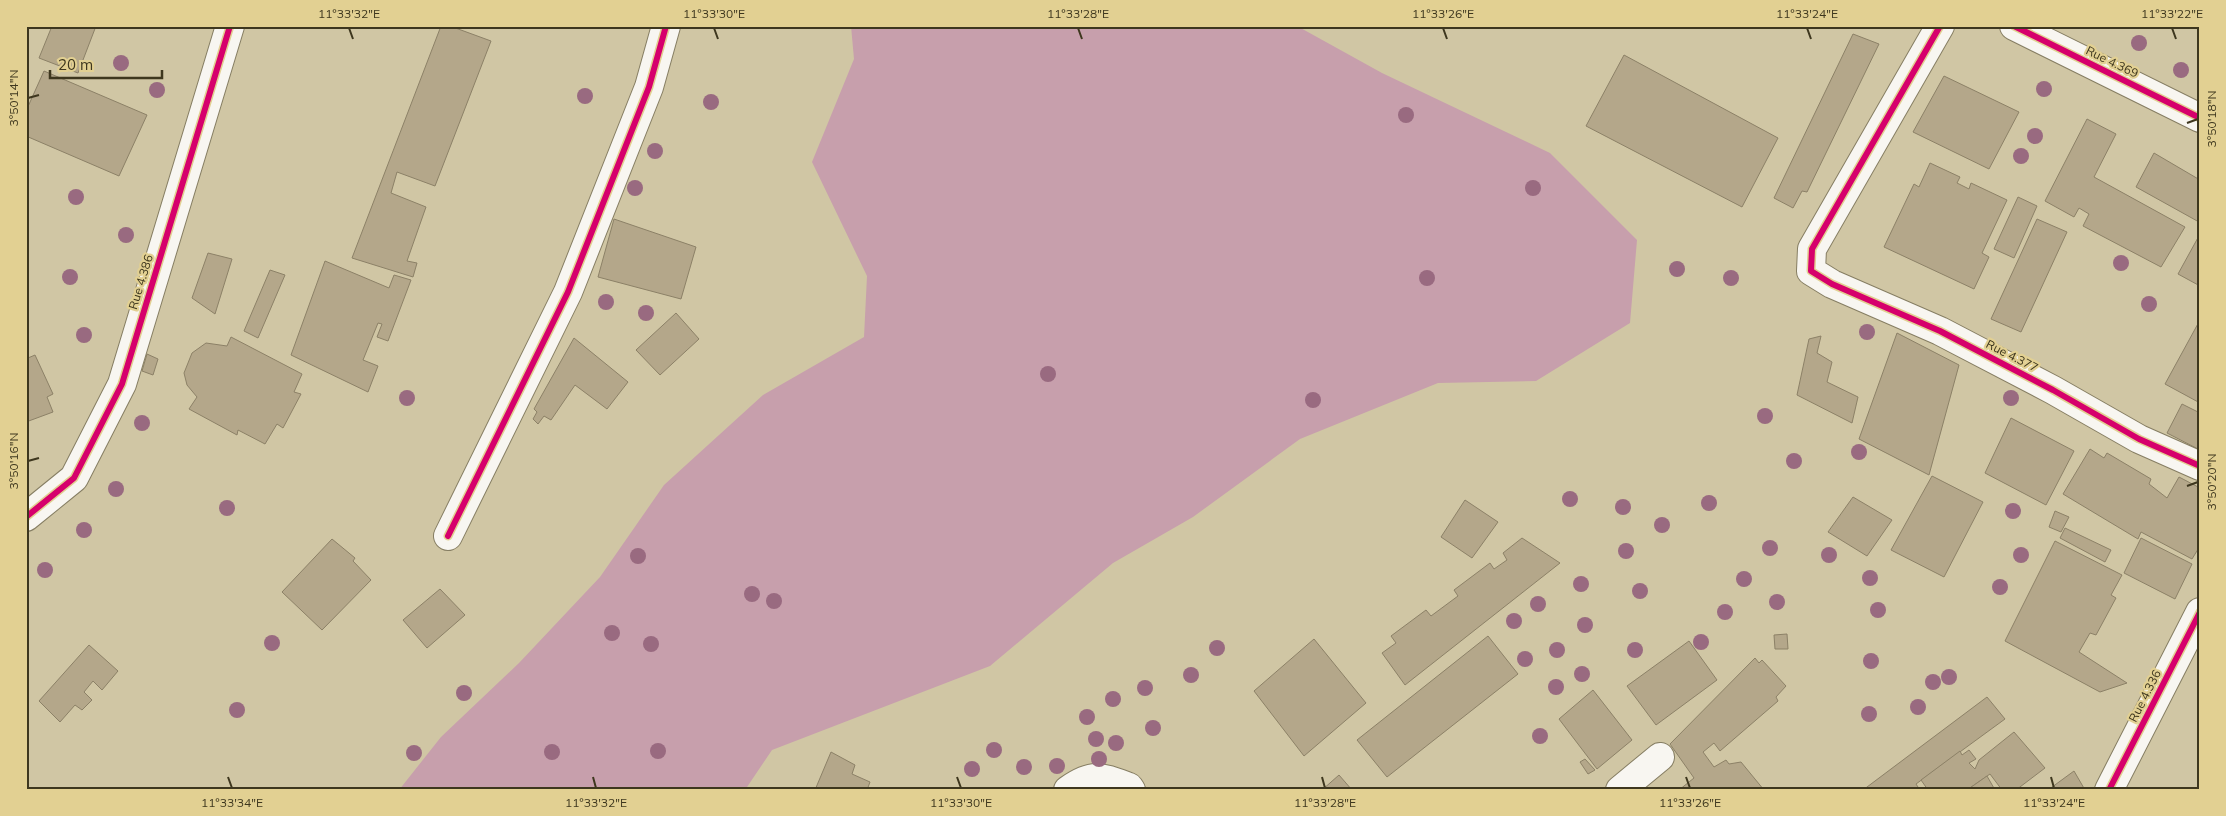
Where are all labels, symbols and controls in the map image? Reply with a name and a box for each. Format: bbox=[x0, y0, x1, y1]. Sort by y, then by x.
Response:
text: 11°33'32"E bbox=[318, 6, 380, 21]
text: 11°33'30"E bbox=[683, 6, 745, 21]
text: 11°33'28"E bbox=[1047, 6, 1109, 21]
text: 11°33'26"E bbox=[1412, 6, 1474, 21]
text: 11°33'24"E bbox=[1776, 6, 1838, 21]
text: 11°33'22"E bbox=[2141, 6, 2203, 21]
street label: Rue 4.369 bbox=[2084, 42, 2141, 81]
scale bar bbox=[50, 48, 162, 80]
text: 20 m bbox=[58, 55, 93, 74]
text: 3°50'14"N bbox=[6, 70, 21, 126]
text: 3°50'18"N bbox=[2204, 91, 2219, 147]
street label: Rue 4.386 bbox=[125, 253, 156, 311]
street label: Rue 4.377 bbox=[1984, 336, 2041, 375]
text: 3°50'16"N bbox=[6, 433, 21, 489]
text: 3°50'20"N bbox=[2204, 454, 2219, 510]
street label: Rue 4.336 bbox=[2125, 667, 2164, 724]
text: 11°33'34"E bbox=[201, 795, 263, 810]
text: 11°33'32"E bbox=[565, 795, 627, 810]
text: 11°33'30"E bbox=[930, 795, 992, 810]
text: 11°33'28"E bbox=[1294, 795, 1356, 810]
text: 11°33'26"E bbox=[1659, 795, 1721, 810]
text: 11°33'24"E bbox=[2023, 795, 2085, 810]

